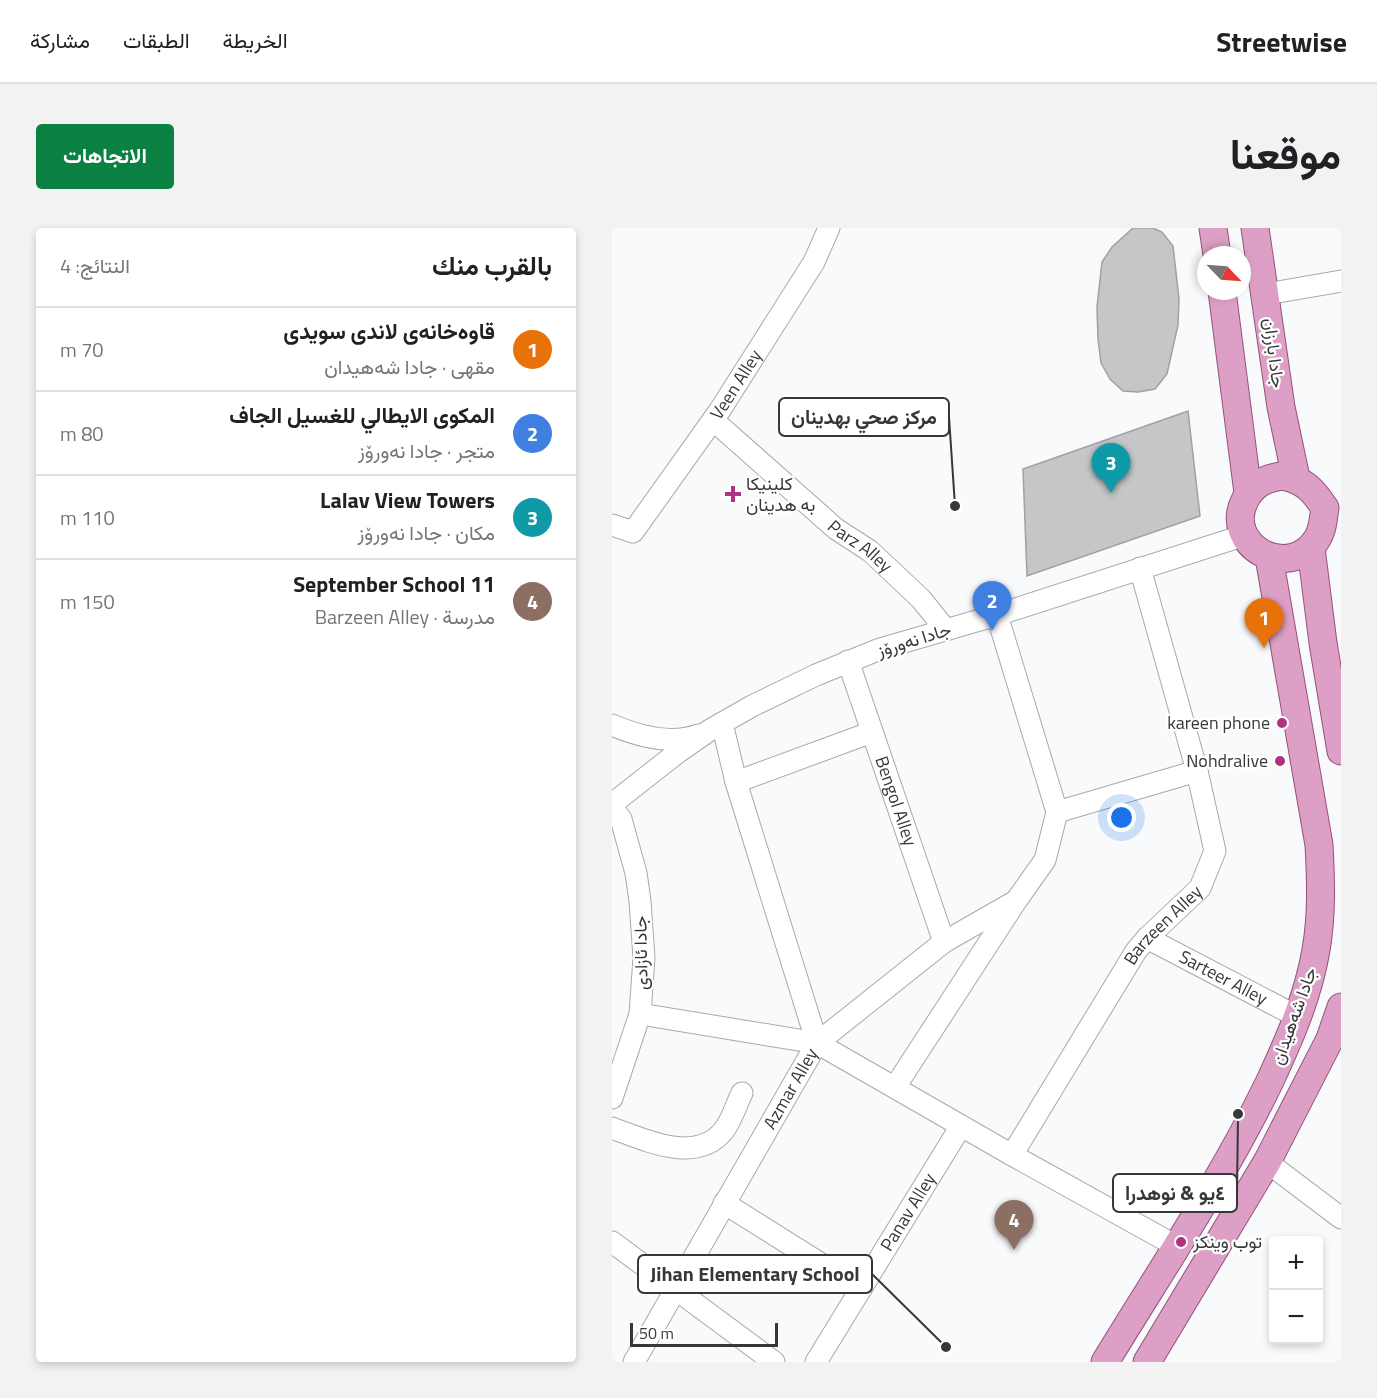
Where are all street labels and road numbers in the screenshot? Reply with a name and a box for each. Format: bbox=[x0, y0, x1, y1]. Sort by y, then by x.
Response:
street label: جادا بارزان bbox=[1257, 316, 1292, 390]
street label: Veen Alley bbox=[703, 344, 768, 425]
street label: Parz Alley bbox=[822, 513, 899, 579]
street label: جادا نەورۆز bbox=[872, 615, 954, 664]
street label: Bengol Alley bbox=[868, 752, 924, 850]
street label: Barzeen Alley bbox=[1117, 878, 1208, 970]
street label: جادا ئازادی bbox=[626, 916, 655, 990]
street label: Sarteer Alley bbox=[1174, 943, 1273, 1012]
street label: جادا شەهیدان bbox=[1263, 963, 1324, 1068]
street label: Azmar Alley bbox=[756, 1043, 825, 1134]
street label: Panav Alley bbox=[873, 1167, 942, 1256]

